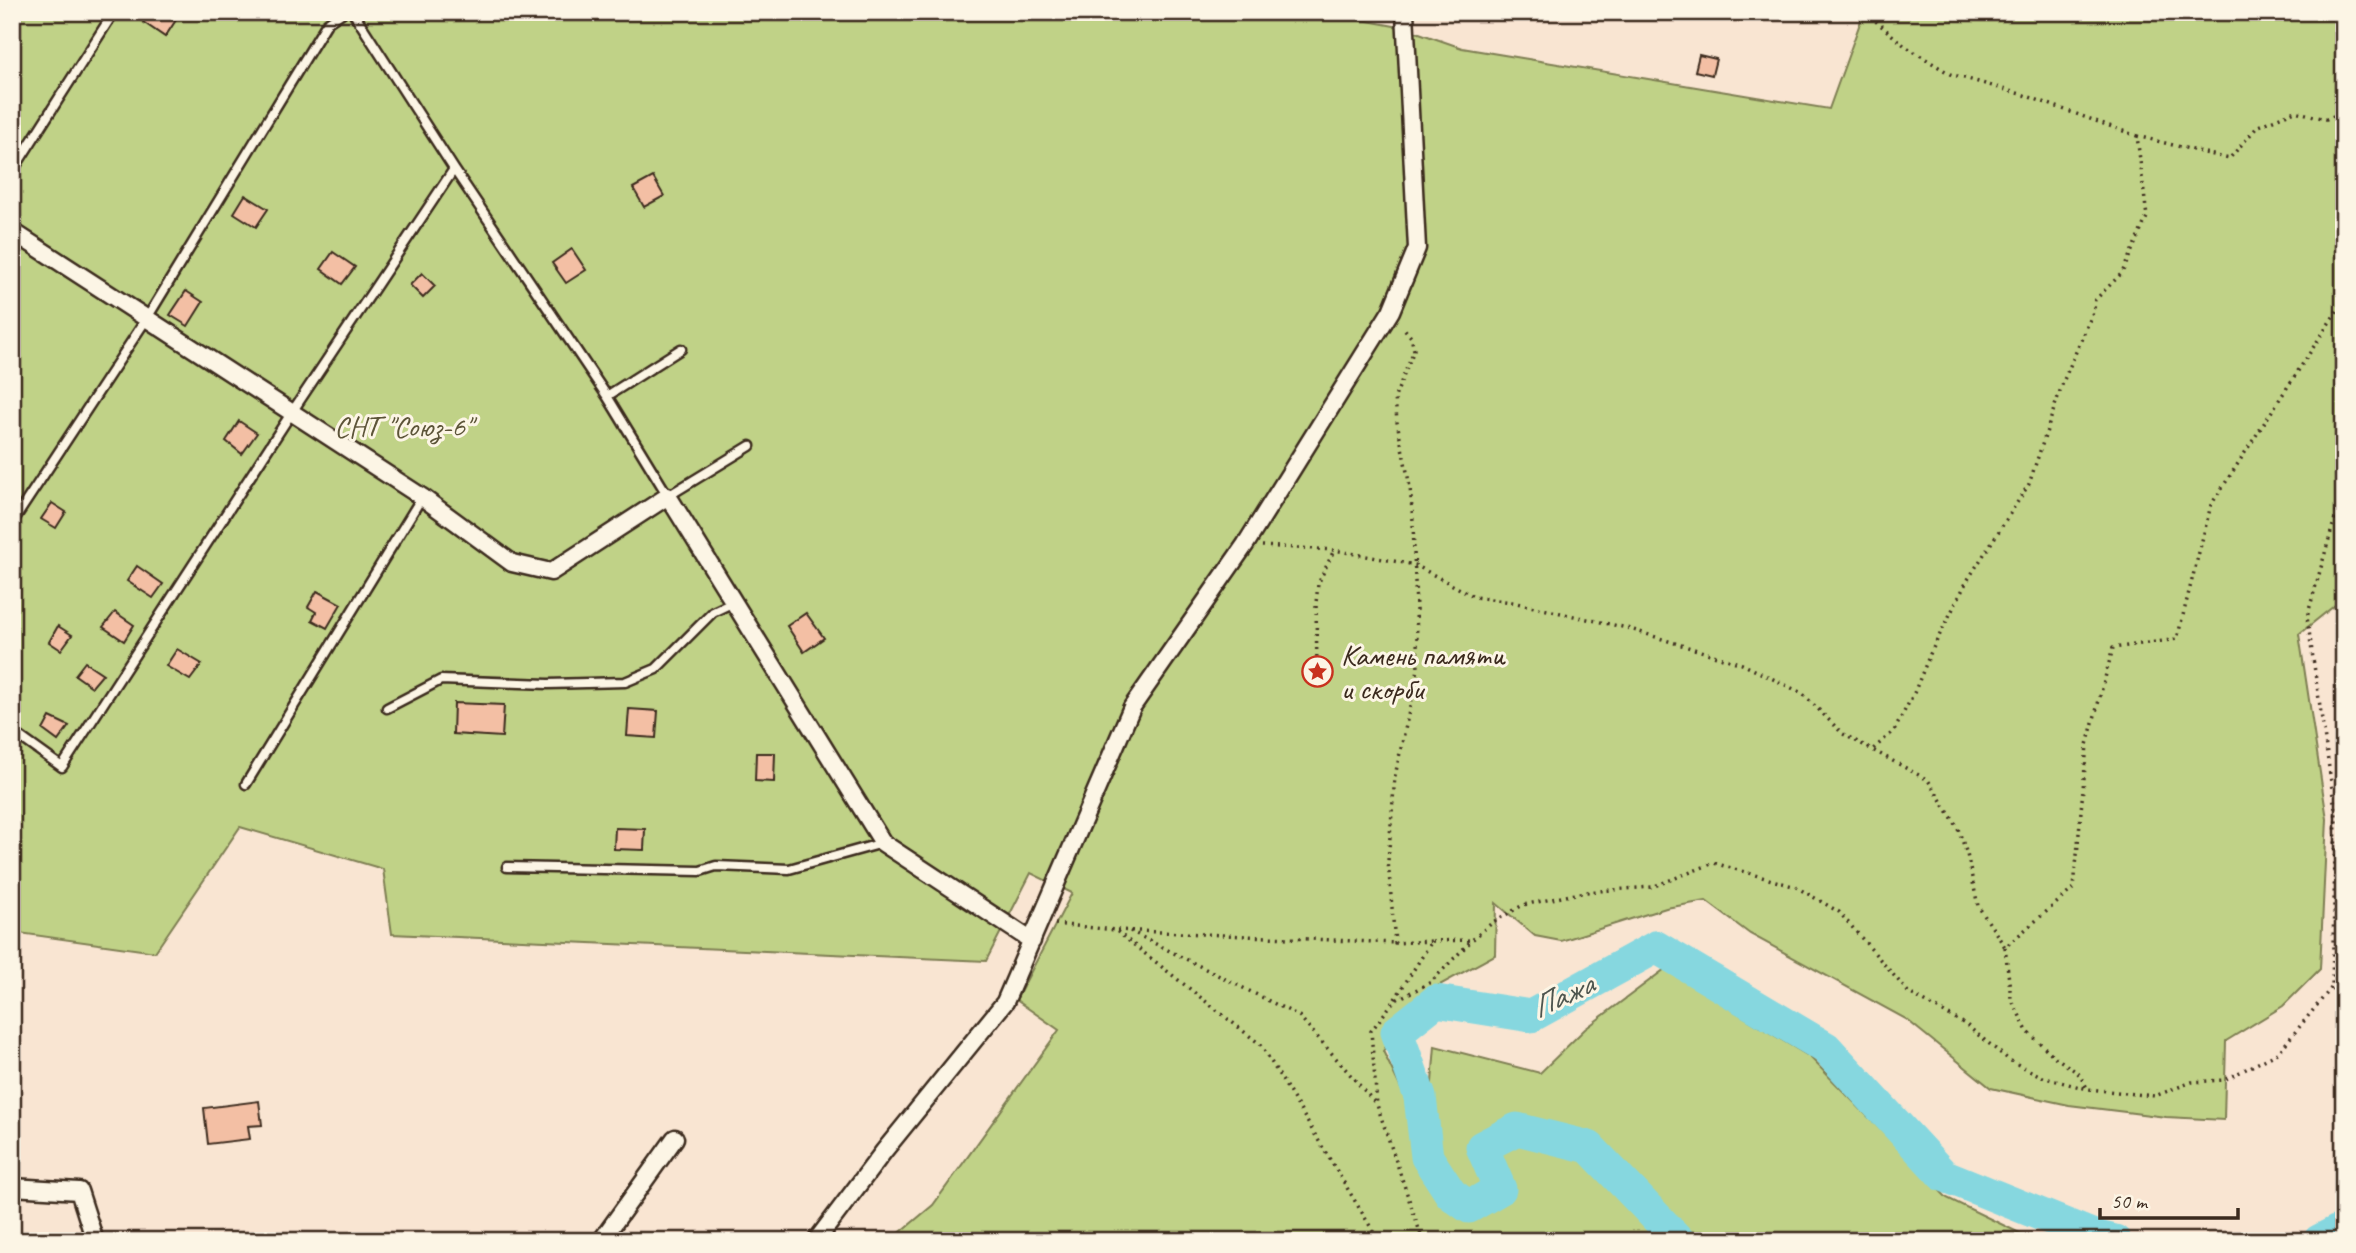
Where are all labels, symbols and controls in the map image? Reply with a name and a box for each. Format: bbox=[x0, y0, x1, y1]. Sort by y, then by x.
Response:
park label: СНТ "Союз-6" bbox=[334, 407, 478, 445]
place label: Камень памяти и скорби bbox=[1341, 636, 1506, 708]
place icon: Камень памяти и скорби bbox=[1301, 655, 1335, 689]
water label: Пажа bbox=[1525, 962, 1603, 1028]
scale bar bbox=[2100, 1176, 2239, 1220]
text: 50 m bbox=[2111, 1188, 2149, 1214]

